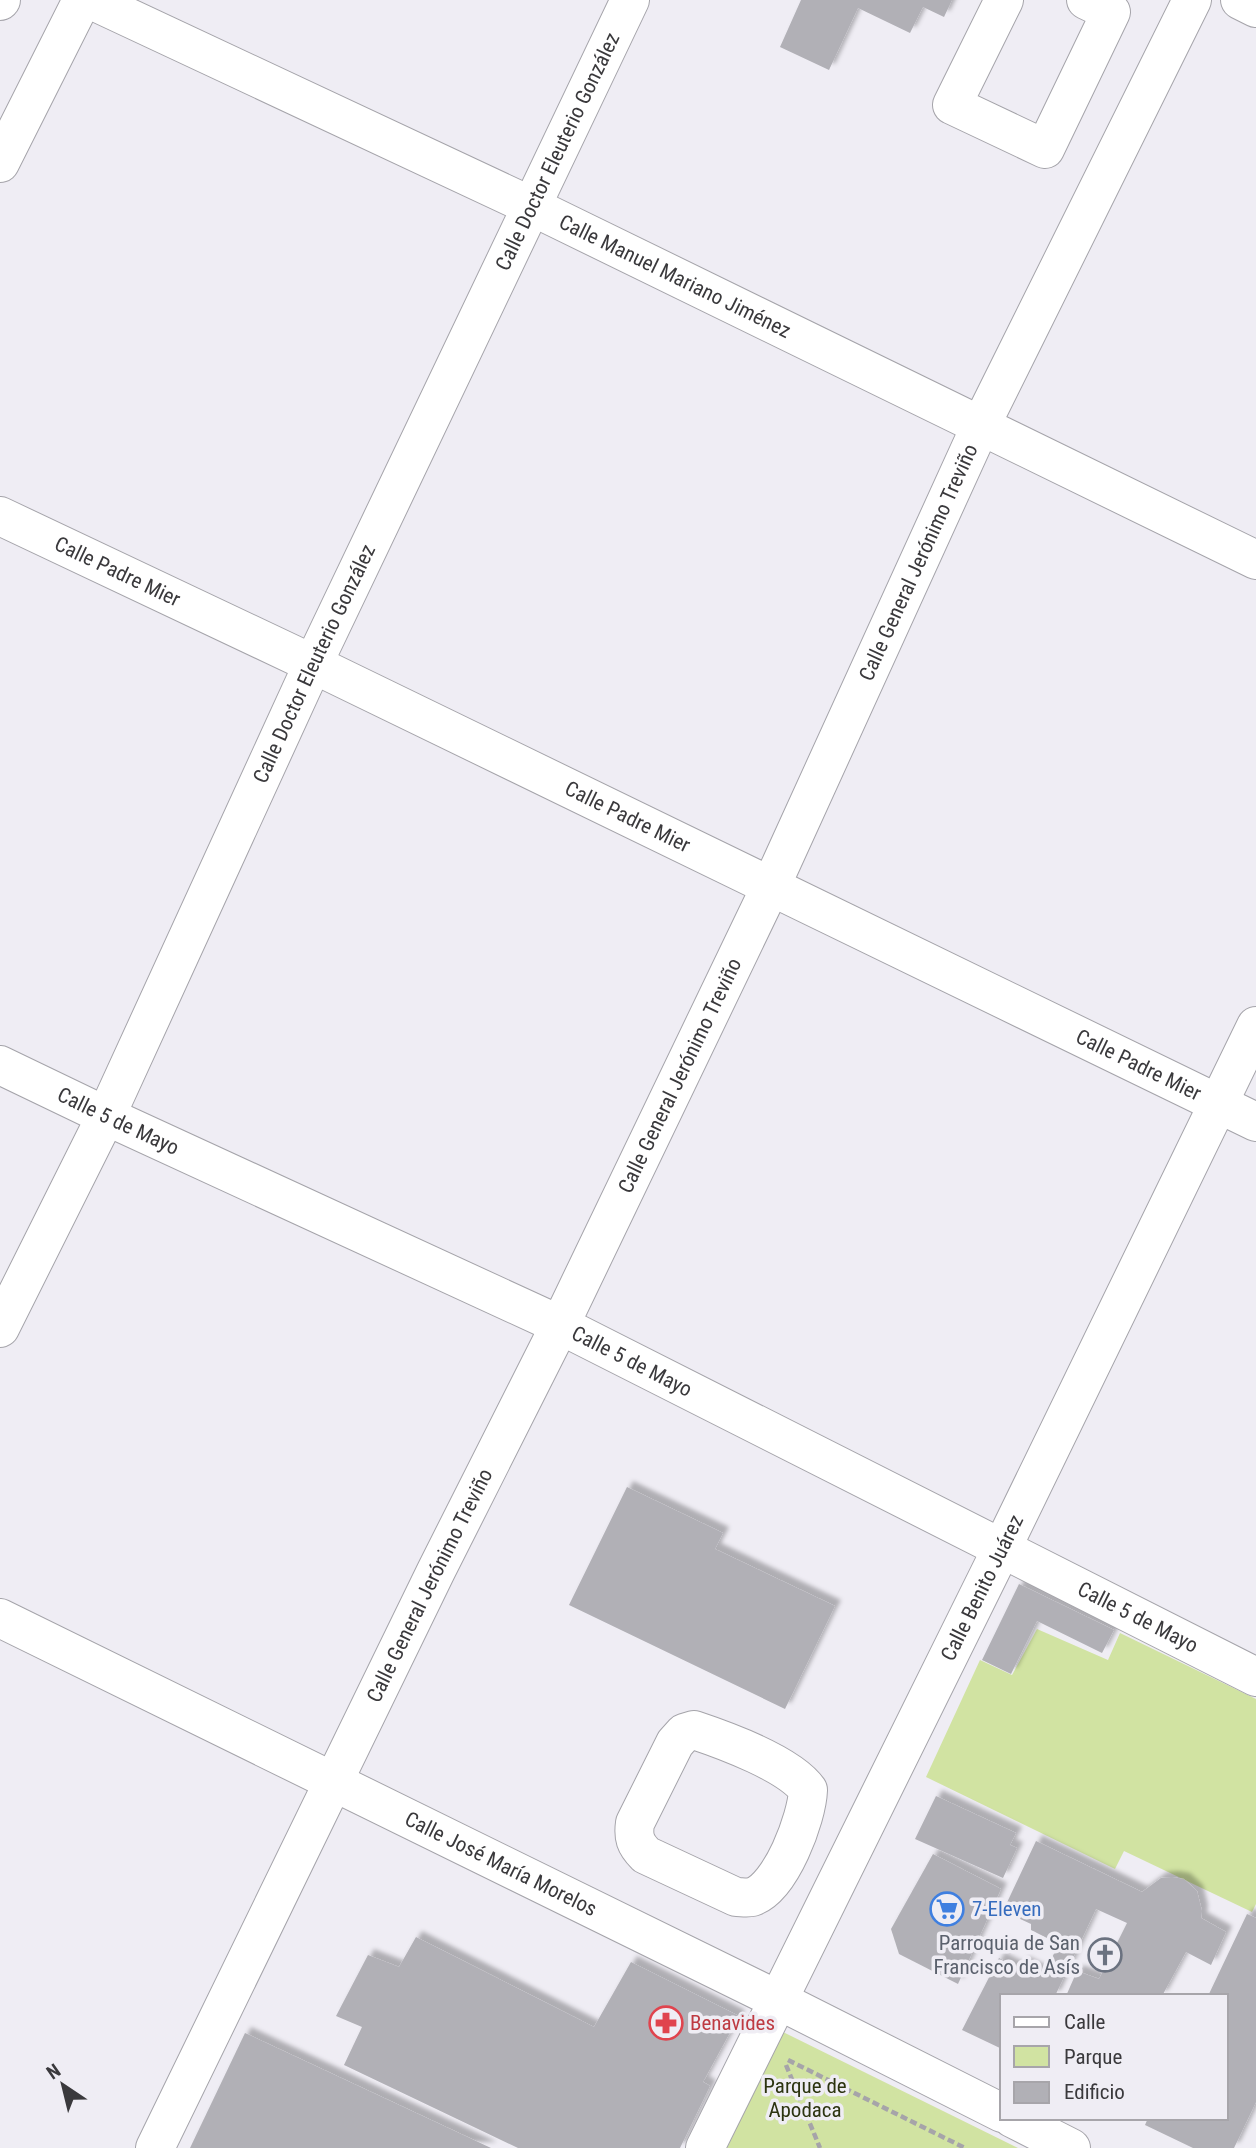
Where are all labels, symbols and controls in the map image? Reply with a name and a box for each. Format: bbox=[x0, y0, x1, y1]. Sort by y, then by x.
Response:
street label: Calle Doctor Eleuterio González bbox=[491, 29, 625, 274]
street label: Calle Manuel Mariano Jiménez bbox=[555, 210, 795, 343]
street label: Calle General Jerónimo Treviño bbox=[854, 440, 983, 684]
street label: Calle Padre Mier bbox=[51, 532, 184, 612]
street label: Calle Doctor Eleuterio González bbox=[248, 540, 380, 787]
street label: Calle Padre Mier bbox=[561, 776, 694, 857]
street label: Calle General Jerónimo Treviño bbox=[613, 954, 746, 1197]
street label: Calle Padre Mier bbox=[1072, 1024, 1205, 1105]
street label: Calle 5 de Mayo bbox=[54, 1082, 183, 1160]
street label: Calle 5 de Mayo bbox=[568, 1321, 696, 1402]
street label: Calle General Jerónimo Treviño bbox=[362, 1465, 498, 1706]
street label: Calle Benito Juárez bbox=[936, 1511, 1028, 1665]
street label: Calle 5 de Mayo bbox=[1074, 1577, 1202, 1658]
street label: Calle José María Morelos bbox=[401, 1807, 601, 1921]
supermarket icon: 7-Eleven bbox=[928, 1890, 966, 1928]
place label: 7-Eleven bbox=[972, 1897, 1041, 1921]
place label: Parroquia de San Francisco de Asís bbox=[934, 1931, 1080, 1979]
church icon: Parroquia de San Francisco de Asís bbox=[1086, 1936, 1124, 1974]
legend bbox=[1000, 1994, 1228, 2120]
pharmacy icon: Benavides bbox=[647, 2004, 685, 2042]
text: Calle bbox=[1064, 2010, 1106, 2034]
place label: Benavides bbox=[690, 2011, 775, 2035]
text: Parque bbox=[1064, 2045, 1122, 2069]
north arrow bbox=[28, 2050, 98, 2120]
text: N bbox=[42, 2059, 65, 2084]
park label: Parque de Apodaca bbox=[763, 2074, 847, 2122]
text: Edificio bbox=[1064, 2080, 1125, 2104]

